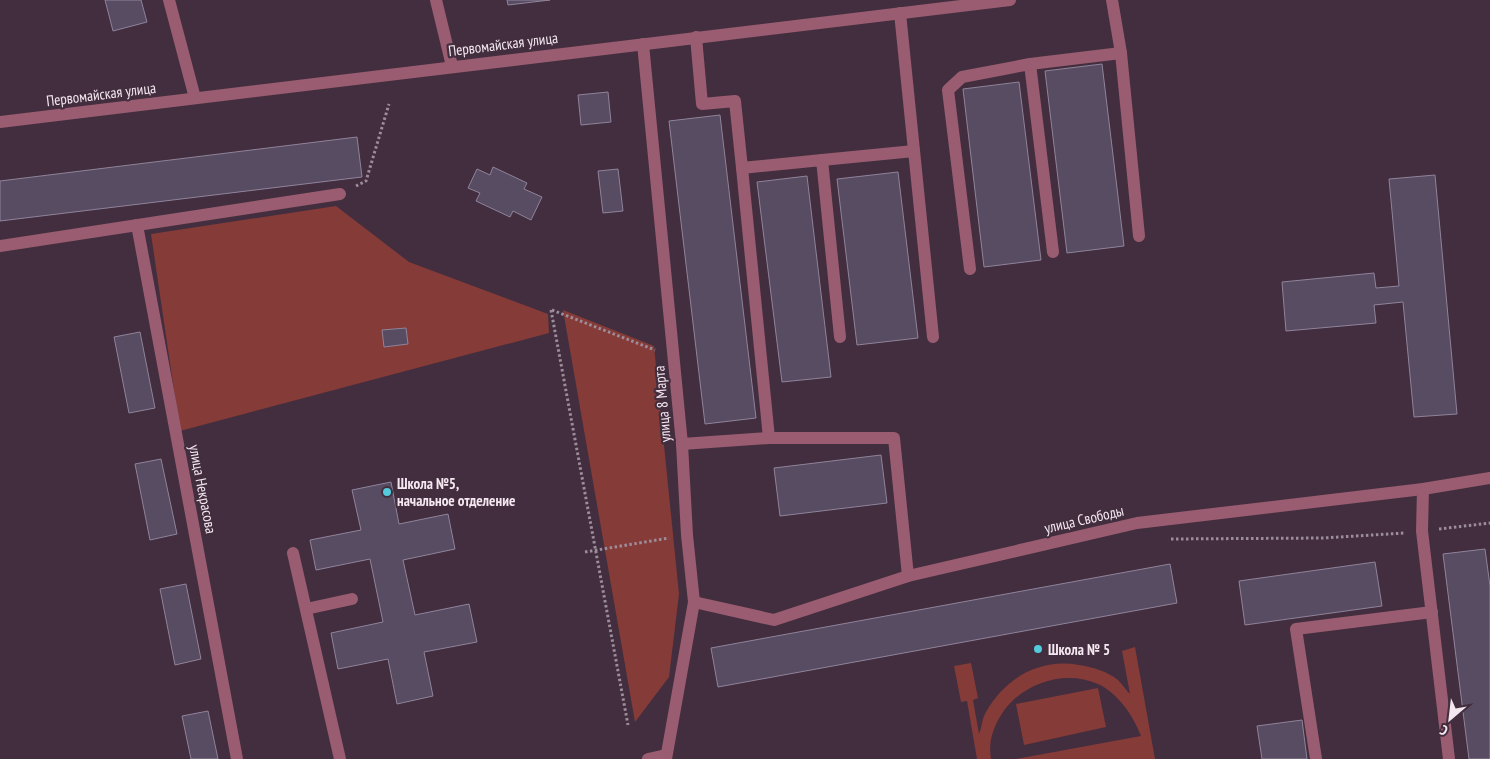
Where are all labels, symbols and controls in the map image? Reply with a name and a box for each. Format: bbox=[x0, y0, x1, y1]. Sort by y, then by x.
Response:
street label: Первомайская улица bbox=[447, 28, 559, 60]
street label: Первомайская улица bbox=[45, 78, 157, 110]
street label: улица 8 Марта bbox=[649, 365, 675, 443]
street label: улица Некрасова bbox=[185, 443, 221, 535]
place label: Школа №5, начальное отделение bbox=[397, 474, 515, 510]
marker: Школа №5, начальное отделение bbox=[381, 486, 393, 498]
street label: улица Свободы bbox=[1042, 501, 1126, 537]
place label: Школа № 5 bbox=[1048, 640, 1110, 659]
marker: Школа № 5 bbox=[1032, 643, 1044, 655]
north arrow bbox=[1425, 694, 1475, 744]
text: С bbox=[1436, 721, 1451, 740]

